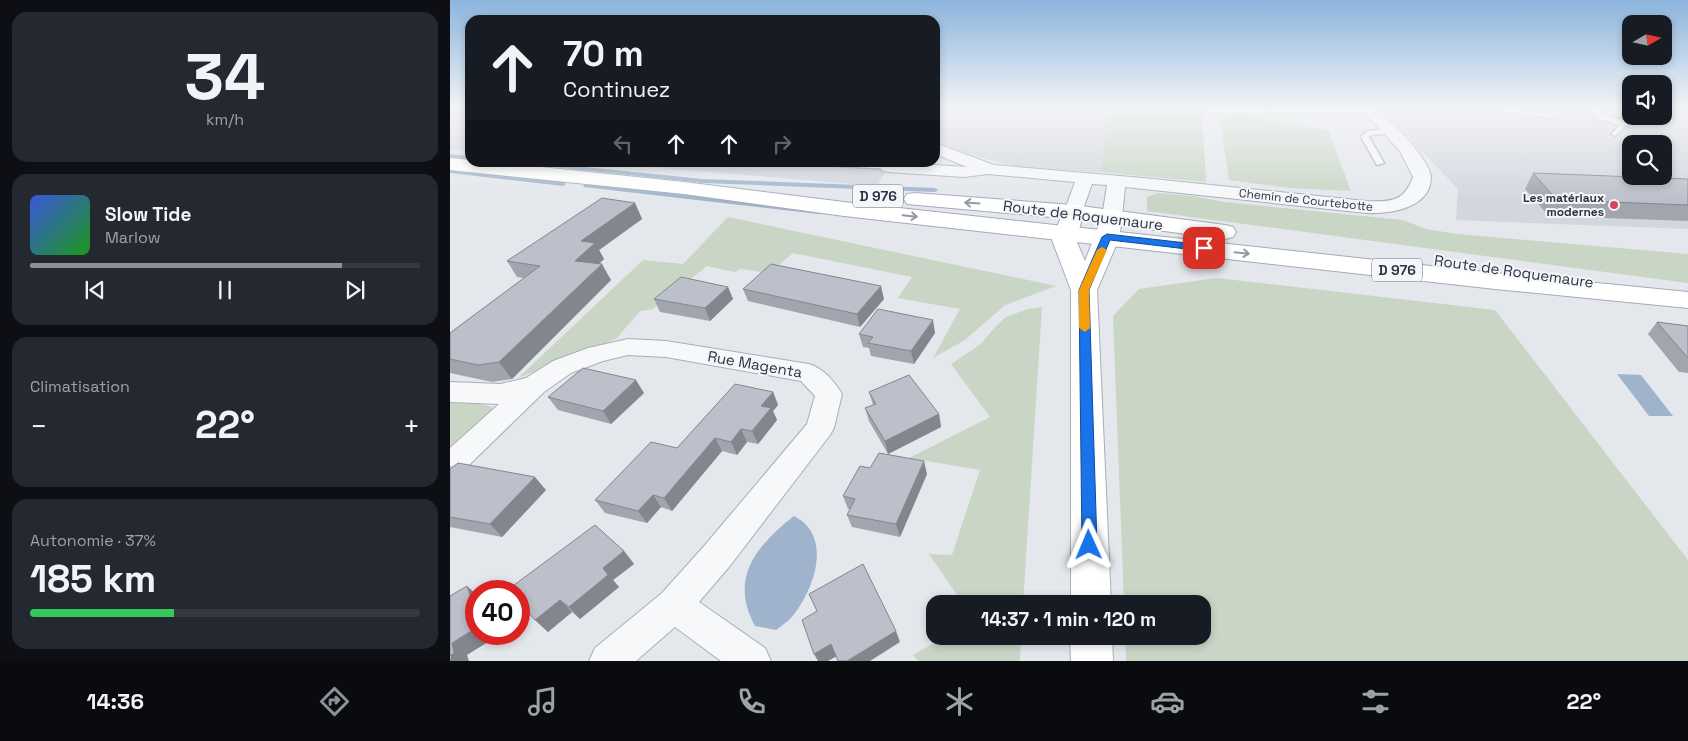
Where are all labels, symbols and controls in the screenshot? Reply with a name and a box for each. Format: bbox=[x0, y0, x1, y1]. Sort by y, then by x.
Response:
north arrow bbox=[1622, 15, 1672, 65]
map controls bbox=[1622, 15, 1672, 185]
text: 70 m bbox=[563, 32, 644, 76]
text: 34 bbox=[185, 35, 265, 118]
icon: ahead bbox=[480, 35, 545, 100]
text: Continuez bbox=[563, 75, 670, 103]
button: sound bbox=[1622, 75, 1672, 125]
text: km/h bbox=[206, 109, 244, 130]
icon: left bbox=[609, 130, 637, 158]
icon: ahead bbox=[662, 130, 690, 158]
icon: ahead bbox=[715, 130, 743, 158]
icon: right bbox=[768, 130, 796, 158]
button: search bbox=[1622, 135, 1672, 185]
road number: D 976 bbox=[853, 185, 903, 208]
street label: Chemin de Courtebotte bbox=[1238, 185, 1374, 215]
place label: Les matériaux modernes bbox=[1523, 190, 1604, 220]
street label: Route de Roquemaure bbox=[1002, 196, 1164, 234]
one-way arrow bbox=[964, 198, 980, 207]
marker: Les matériaux modernes bbox=[1608, 199, 1620, 211]
text: Slow Tide bbox=[105, 202, 191, 227]
one-way arrow bbox=[902, 211, 918, 221]
text: Marlow bbox=[105, 227, 161, 248]
pin bbox=[1183, 227, 1225, 269]
icon: arrive bbox=[1190, 234, 1218, 262]
one-way arrow bbox=[1234, 248, 1250, 258]
street label: Route de Roquemaure bbox=[1433, 250, 1595, 292]
road number: D 976 bbox=[1372, 258, 1422, 282]
icon: previous bbox=[81, 276, 109, 304]
icon: pause bbox=[211, 276, 239, 304]
icon: next bbox=[341, 276, 369, 304]
street label: Rue Magenta bbox=[706, 346, 804, 382]
text: Climatisation bbox=[30, 376, 130, 397]
text: 22° bbox=[195, 401, 255, 449]
text: − bbox=[30, 408, 47, 444]
text: + bbox=[403, 408, 420, 444]
position arrow bbox=[1062, 518, 1114, 570]
text: Autonomie · 37% bbox=[30, 530, 156, 551]
text: 185 km bbox=[30, 555, 156, 603]
speed limit sign: 40 bbox=[465, 580, 530, 645]
text: 14:37 · 1 min · 120 m bbox=[981, 607, 1156, 632]
icon: directions bbox=[317, 684, 352, 719]
icon: music bbox=[525, 684, 560, 719]
icon: phone bbox=[734, 684, 769, 719]
icon: climate bbox=[942, 684, 977, 719]
icon: car bbox=[1150, 684, 1185, 719]
icon: filters bbox=[1358, 684, 1393, 719]
text: 14:36 bbox=[87, 687, 144, 715]
text: 22° bbox=[1566, 687, 1601, 715]

